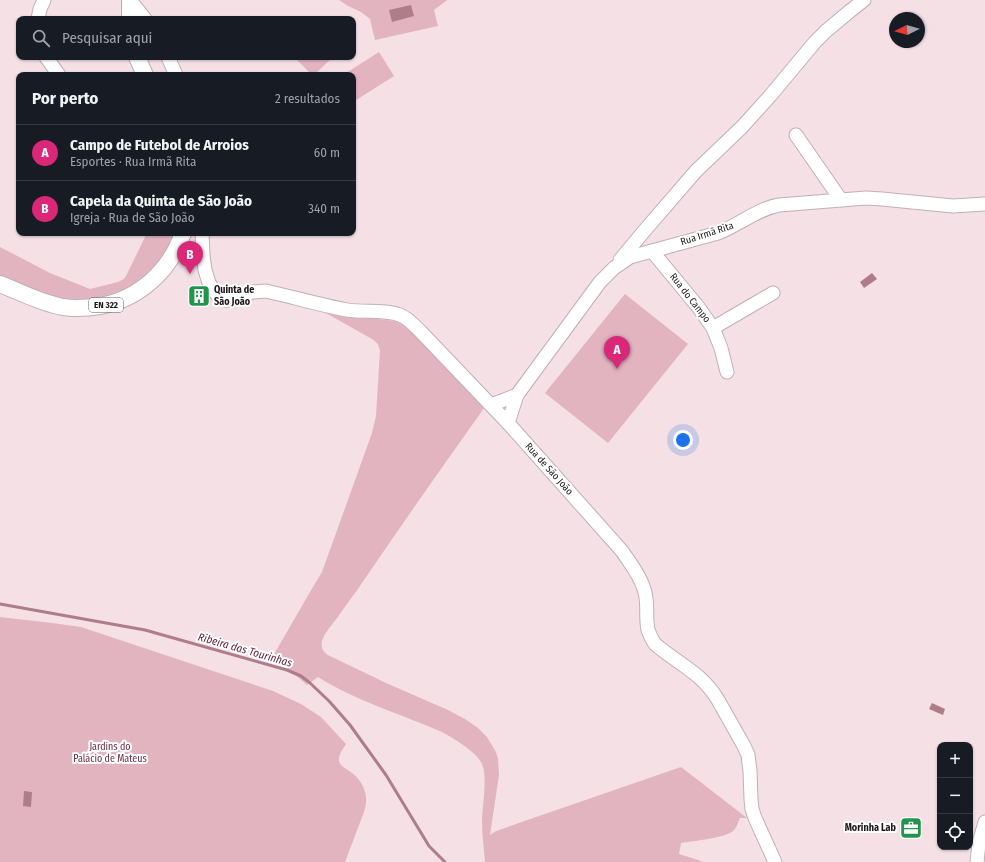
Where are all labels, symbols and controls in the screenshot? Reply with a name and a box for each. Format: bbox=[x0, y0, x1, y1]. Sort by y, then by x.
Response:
north arrow bbox=[889, 12, 925, 48]
search box bbox=[16, 16, 356, 60]
icon: search bbox=[30, 27, 52, 49]
text: Pesquisar aqui bbox=[62, 29, 152, 47]
text: Por perto bbox=[32, 88, 98, 109]
text: 2 resultados bbox=[275, 91, 340, 106]
text: Campo de Futebol de Arroios bbox=[70, 136, 249, 154]
text: A bbox=[41, 145, 49, 160]
text: 60 m bbox=[314, 145, 340, 160]
text: Esportes · Rua Irmã Rita bbox=[70, 154, 196, 169]
text: Capela da Quinta de São João bbox=[70, 192, 252, 210]
text: B bbox=[41, 201, 49, 216]
text: 340 m bbox=[308, 201, 340, 216]
text: Igreja · Rua de São João bbox=[70, 210, 195, 225]
street label: Rua Irmã Rita bbox=[679, 220, 735, 248]
pin: B bbox=[177, 241, 203, 274]
street label: Rua do Campo bbox=[667, 271, 713, 325]
building icon: Quinta de São João bbox=[186, 283, 212, 309]
place label: Quinta de São João bbox=[214, 284, 254, 308]
road number: EN 322 bbox=[89, 298, 123, 312]
pin: A bbox=[604, 336, 630, 369]
your location bbox=[673, 430, 693, 450]
street label: Rua de São João bbox=[522, 440, 576, 498]
water label: Ribeira das Tourinhas bbox=[196, 630, 294, 670]
park label: Jardins do Palácio de Mateus bbox=[73, 741, 147, 765]
map controls bbox=[937, 742, 973, 850]
button: + bbox=[937, 742, 973, 778]
button: − bbox=[937, 778, 973, 814]
button: locate bbox=[937, 814, 973, 850]
office icon: Morinha Lab bbox=[898, 815, 924, 841]
place label: Morinha Lab bbox=[845, 822, 897, 834]

